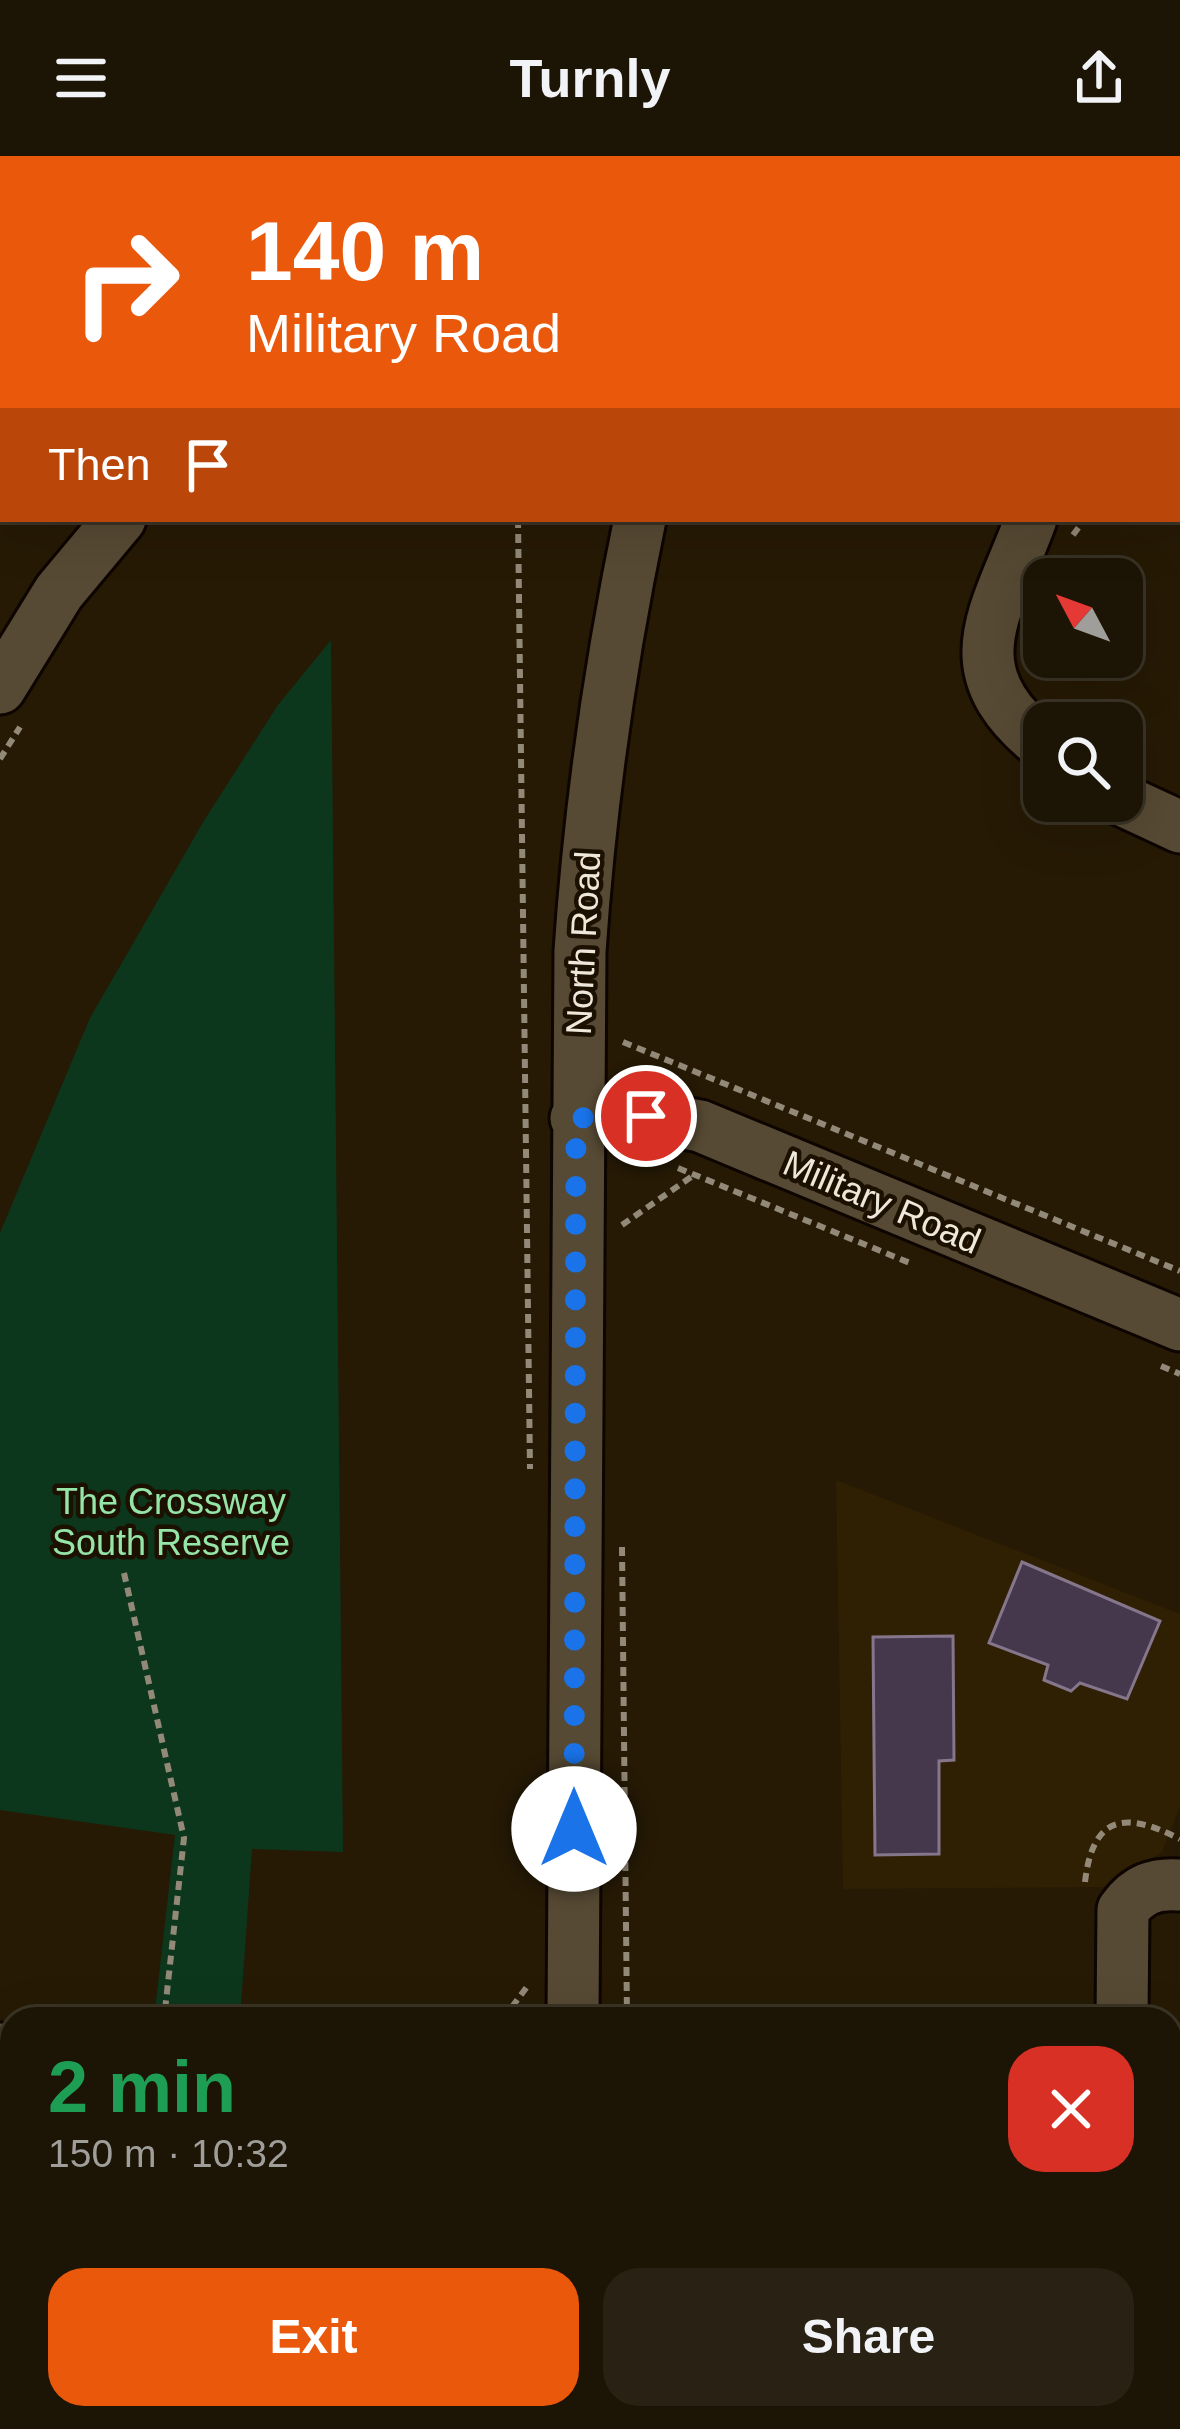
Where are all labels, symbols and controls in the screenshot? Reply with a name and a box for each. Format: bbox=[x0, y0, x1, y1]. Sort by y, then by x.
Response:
icon: menu bbox=[48, 45, 114, 111]
icon: share bbox=[1066, 45, 1132, 111]
text: Turnly bbox=[510, 48, 671, 108]
icon: right bbox=[48, 204, 204, 360]
text: 140 m bbox=[246, 204, 484, 298]
text: Military Road bbox=[246, 303, 561, 363]
icon: arrive bbox=[175, 432, 241, 498]
text: Then bbox=[48, 439, 151, 490]
north arrow bbox=[1023, 558, 1143, 678]
map controls bbox=[1023, 558, 1143, 822]
button: search bbox=[1023, 702, 1143, 822]
street label: North Road bbox=[558, 850, 608, 1036]
pin bbox=[595, 1065, 697, 1167]
icon: arrive bbox=[613, 1083, 679, 1149]
street label: Military Road bbox=[777, 1142, 987, 1262]
park label: The Crossway South Reserve bbox=[52, 1481, 290, 1563]
position arrow bbox=[511, 1766, 637, 1892]
button: close bbox=[1008, 2046, 1134, 2172]
text: 2 min bbox=[48, 2047, 236, 2127]
text: 150 m · 10:32 bbox=[48, 2132, 289, 2175]
button: Exit bbox=[48, 2268, 579, 2406]
button: Share bbox=[603, 2268, 1134, 2406]

